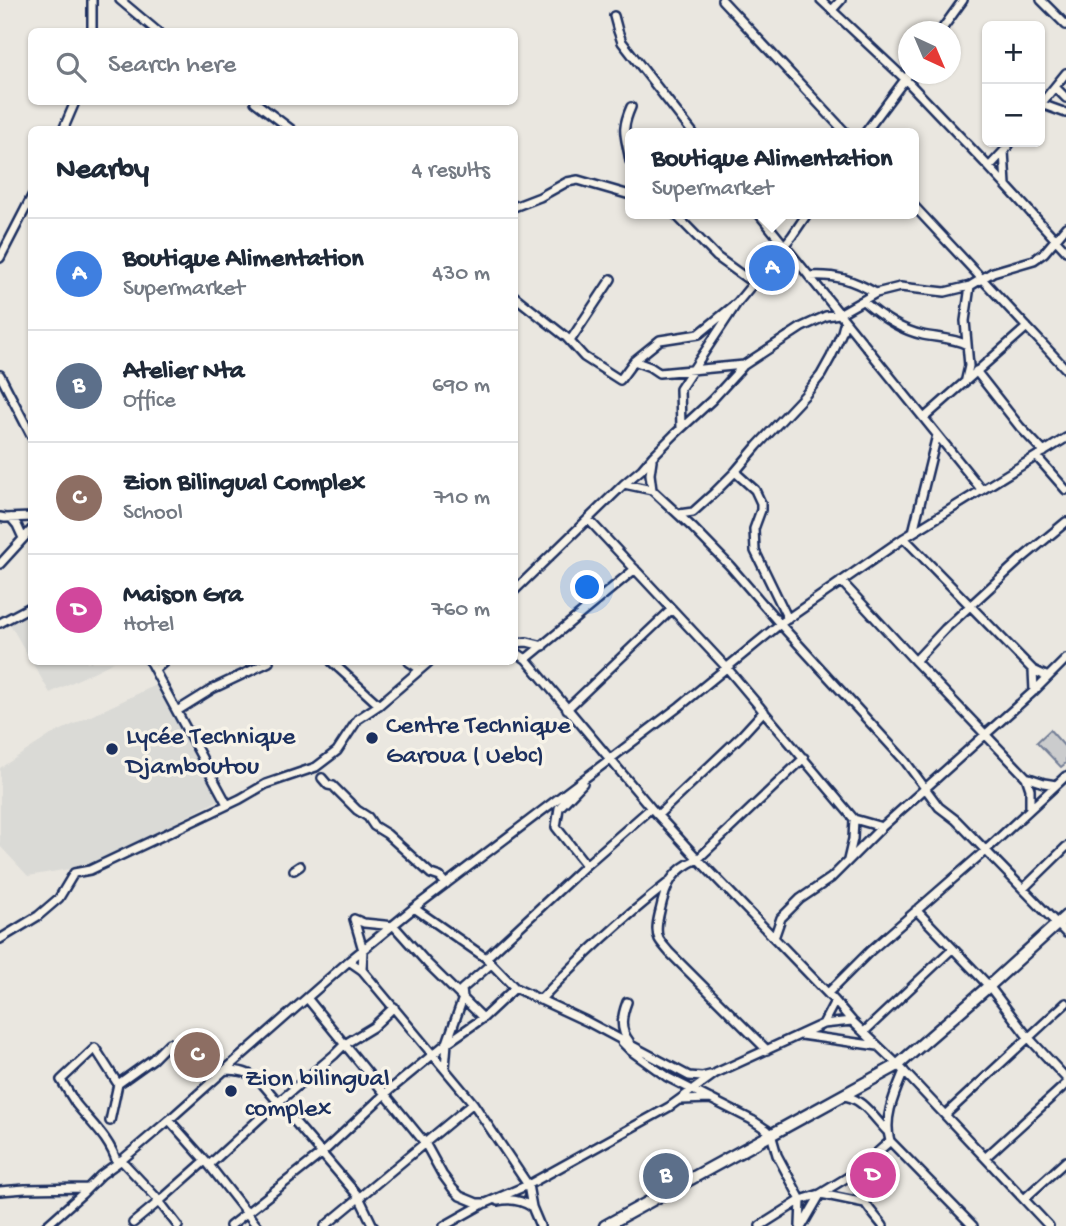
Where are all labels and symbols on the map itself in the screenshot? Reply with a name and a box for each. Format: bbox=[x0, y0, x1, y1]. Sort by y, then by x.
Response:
north arrow bbox=[898, 21, 961, 84]
pin: A bbox=[749, 242, 795, 294]
your location bbox=[570, 570, 604, 604]
place label: Centre Technique Garoua ( Uebc) bbox=[386, 712, 571, 773]
place label: Lycée Technique Djamboutou bbox=[124, 723, 296, 784]
marker: Centre Technique Garoua ( Uebc) bbox=[364, 730, 380, 746]
marker: Lycée Technique Djamboutou bbox=[104, 741, 120, 757]
pin: C bbox=[174, 1029, 220, 1081]
place label: Zion bilingual complex bbox=[245, 1065, 390, 1126]
marker: Zion bilingual complex bbox=[223, 1083, 239, 1099]
pin: D bbox=[850, 1149, 896, 1201]
pin: B bbox=[643, 1150, 689, 1202]

